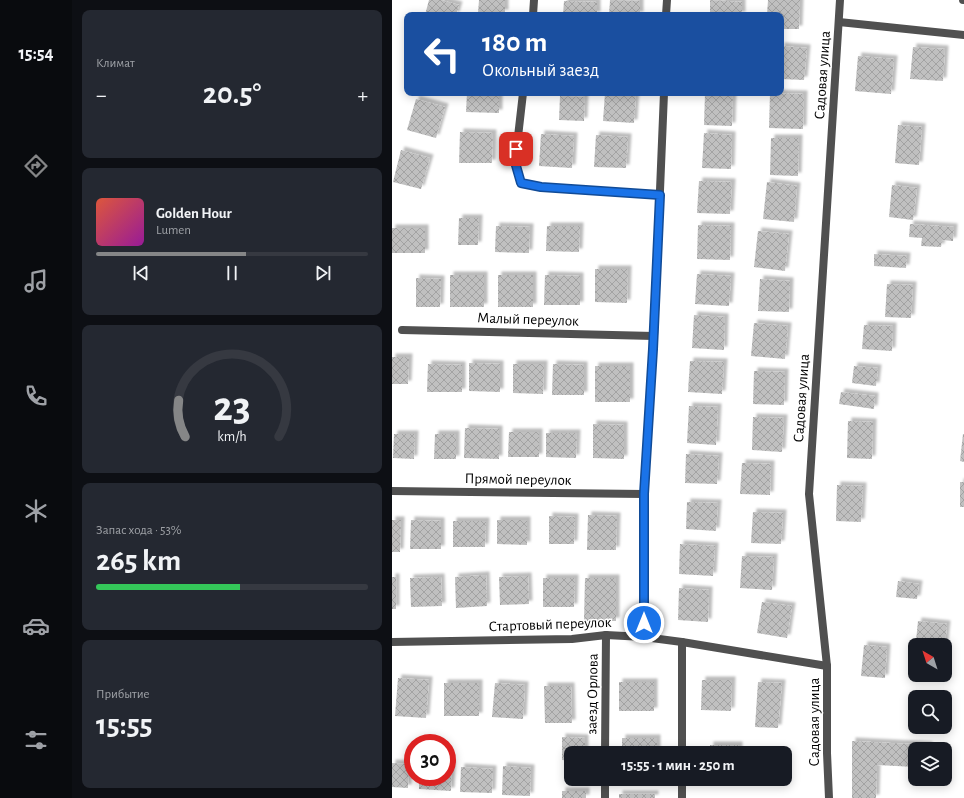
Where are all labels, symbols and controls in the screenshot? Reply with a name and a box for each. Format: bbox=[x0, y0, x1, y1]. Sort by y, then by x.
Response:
icon: left bbox=[416, 28, 468, 80]
text: 180 m bbox=[482, 29, 547, 57]
street label: Садовая улица bbox=[812, 30, 833, 120]
text: 15:54 bbox=[18, 45, 54, 63]
text: Климат bbox=[96, 57, 135, 70]
text: Окольный заезд bbox=[482, 62, 599, 80]
text: 20.5° bbox=[203, 79, 261, 109]
text: − bbox=[96, 84, 107, 106]
text: + bbox=[357, 84, 368, 106]
pin bbox=[499, 132, 533, 166]
icon: arrive bbox=[505, 138, 527, 160]
icon: directions bbox=[22, 152, 50, 180]
text: Golden Hour bbox=[156, 206, 232, 221]
text: Lumen bbox=[156, 224, 191, 237]
icon: previous bbox=[130, 262, 152, 284]
icon: pause bbox=[221, 262, 243, 284]
icon: next bbox=[312, 262, 334, 284]
icon: music bbox=[22, 267, 50, 295]
street label: Малый переулок bbox=[477, 310, 579, 329]
street label: Садовая улица bbox=[791, 353, 812, 443]
icon: phone bbox=[22, 382, 50, 410]
text: 23 bbox=[213, 387, 251, 428]
text: km/h bbox=[217, 430, 247, 444]
street label: Прямой переулок bbox=[464, 471, 572, 488]
icon: climate bbox=[22, 497, 50, 525]
text: Запас хода · 53% bbox=[96, 524, 182, 537]
text: 265 km bbox=[96, 546, 181, 576]
position arrow bbox=[623, 602, 665, 644]
icon: car bbox=[22, 612, 50, 640]
street label: Стартовый переулок bbox=[488, 615, 612, 634]
north arrow bbox=[908, 638, 952, 682]
map controls bbox=[908, 638, 952, 786]
street label: заезд Орлова bbox=[584, 653, 601, 735]
street label: Садовая улица bbox=[807, 677, 822, 766]
text: Прибытие bbox=[96, 688, 150, 701]
button: search bbox=[908, 690, 952, 734]
text: 15:55 bbox=[96, 710, 153, 740]
icon: filters bbox=[22, 726, 50, 754]
speed limit sign: 30 bbox=[404, 734, 456, 786]
button: layers bbox=[908, 742, 952, 786]
text: 15:55 · 1 мин · 250 m bbox=[621, 758, 735, 773]

